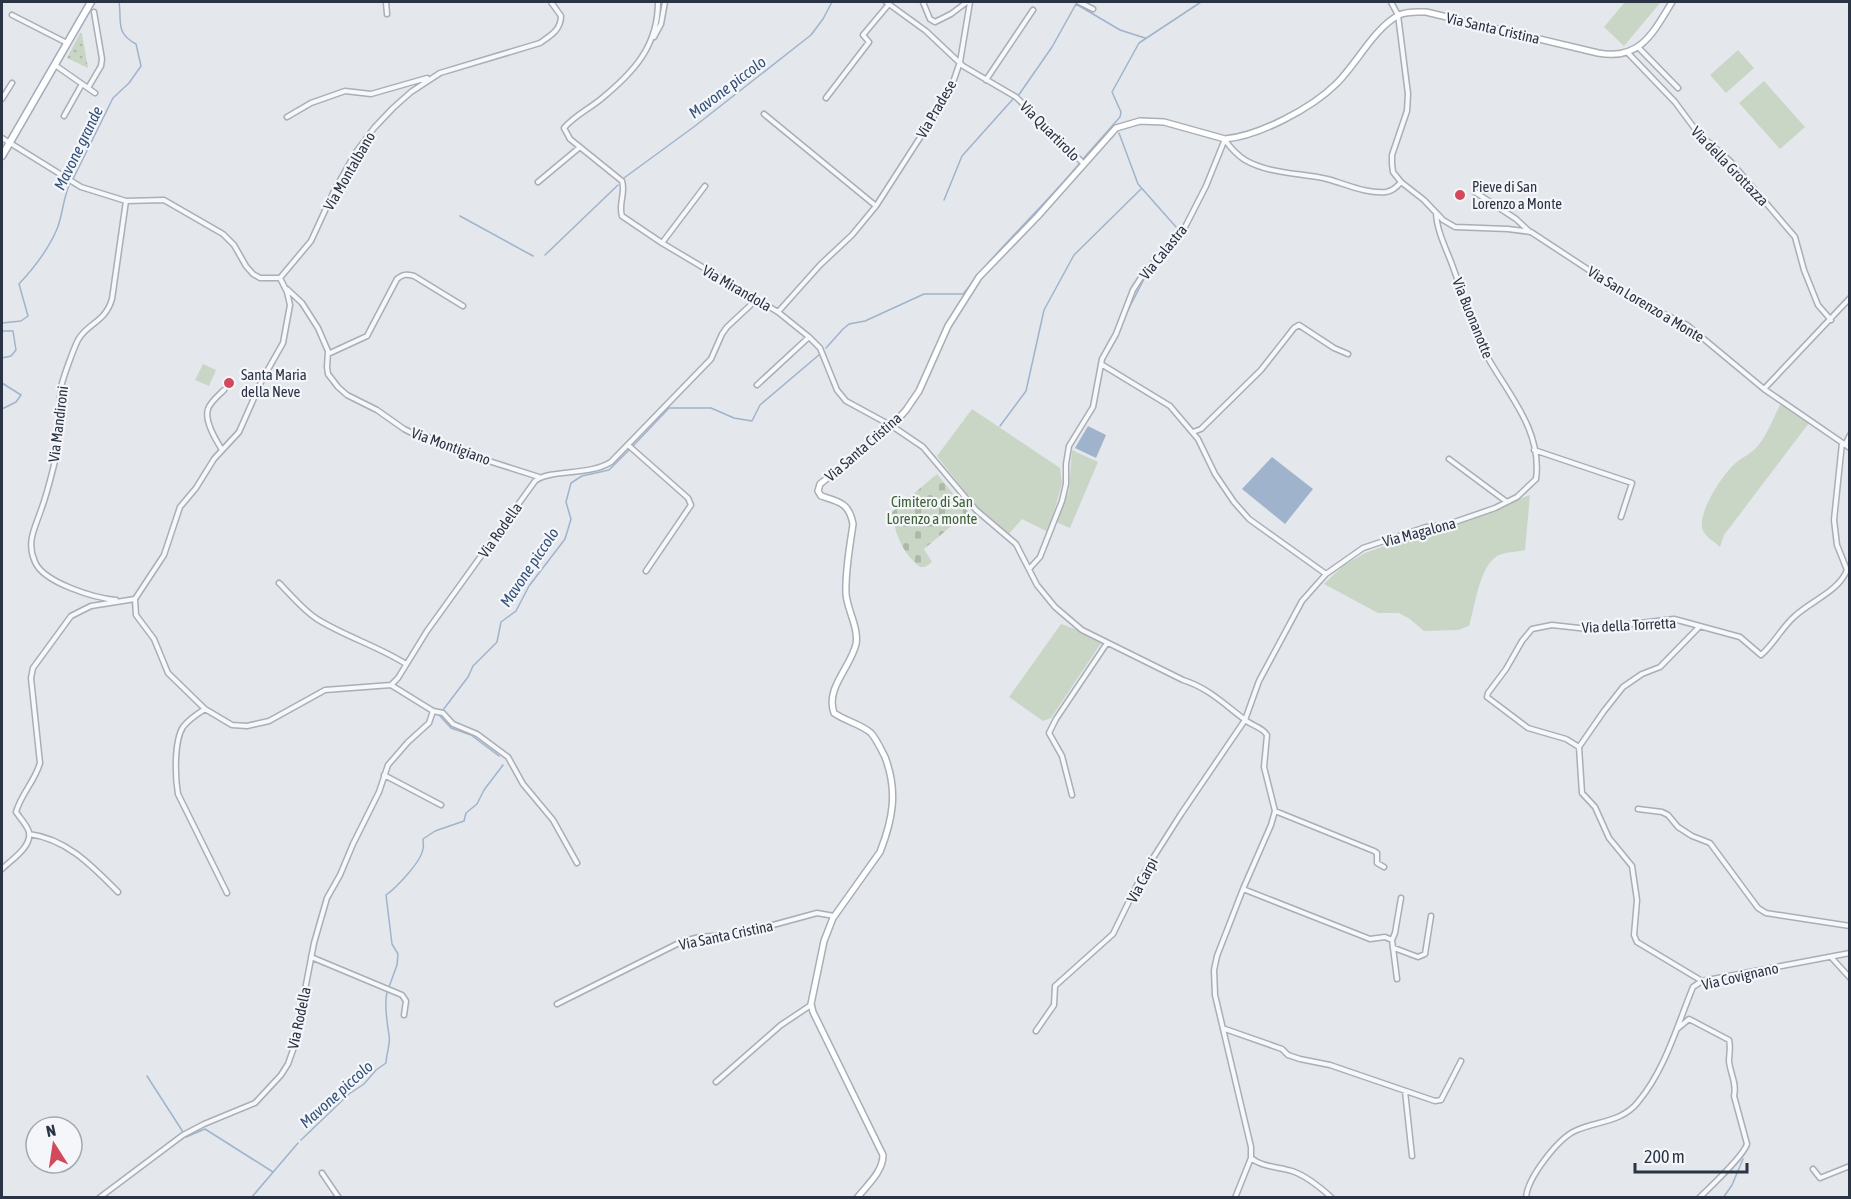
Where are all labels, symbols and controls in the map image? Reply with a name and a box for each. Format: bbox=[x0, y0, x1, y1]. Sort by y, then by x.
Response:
street label: Via Santa Cristina bbox=[1444, 9, 1542, 47]
water label: Mavone piccolo bbox=[685, 52, 770, 123]
street label: Via Pradese bbox=[913, 77, 960, 141]
street label: Via Quartirolo bbox=[1017, 98, 1083, 164]
water label: Mavone grande bbox=[50, 103, 107, 193]
street label: Via della Grottazza bbox=[1688, 123, 1772, 209]
street label: Via Montalbano bbox=[320, 129, 378, 213]
place label: Pieve di San Lorenzo a Monte bbox=[1472, 178, 1562, 212]
marker: Pieve di San Lorenzo a Monte bbox=[1453, 188, 1467, 202]
street label: Via Calastra bbox=[1136, 221, 1190, 283]
street label: Via Mirandola bbox=[699, 261, 775, 315]
street label: Via San Lorenzo a Monte bbox=[1585, 263, 1707, 346]
street label: Via Buonanotte bbox=[1449, 275, 1497, 361]
place label: Santa Maria della Neve bbox=[241, 366, 307, 400]
marker: Santa Maria della Neve bbox=[222, 376, 236, 390]
street label: Via Mandironi bbox=[45, 385, 71, 463]
street label: Via Santa Cristina bbox=[821, 409, 905, 485]
street label: Via Montigiano bbox=[409, 424, 493, 468]
park label: Cimitero di San Lorenzo a monte bbox=[887, 493, 978, 527]
street label: Via Rodella bbox=[475, 499, 525, 561]
street label: Via Magalona bbox=[1381, 514, 1457, 550]
water label: Mavone piccolo bbox=[496, 524, 563, 611]
street label: Via della Torretta bbox=[1581, 614, 1677, 636]
street label: Via Carpi bbox=[1123, 855, 1161, 905]
street label: Via Santa Cristina bbox=[677, 917, 775, 953]
street label: Via Covignano bbox=[1700, 959, 1780, 993]
street label: Via Rodella bbox=[284, 985, 314, 1051]
water label: Mavone piccolo bbox=[296, 1057, 377, 1132]
north arrow bbox=[24, 1115, 84, 1175]
text: N bbox=[44, 1121, 57, 1140]
scale bar bbox=[1635, 1136, 1748, 1174]
text: 200 m bbox=[1644, 1146, 1685, 1167]

